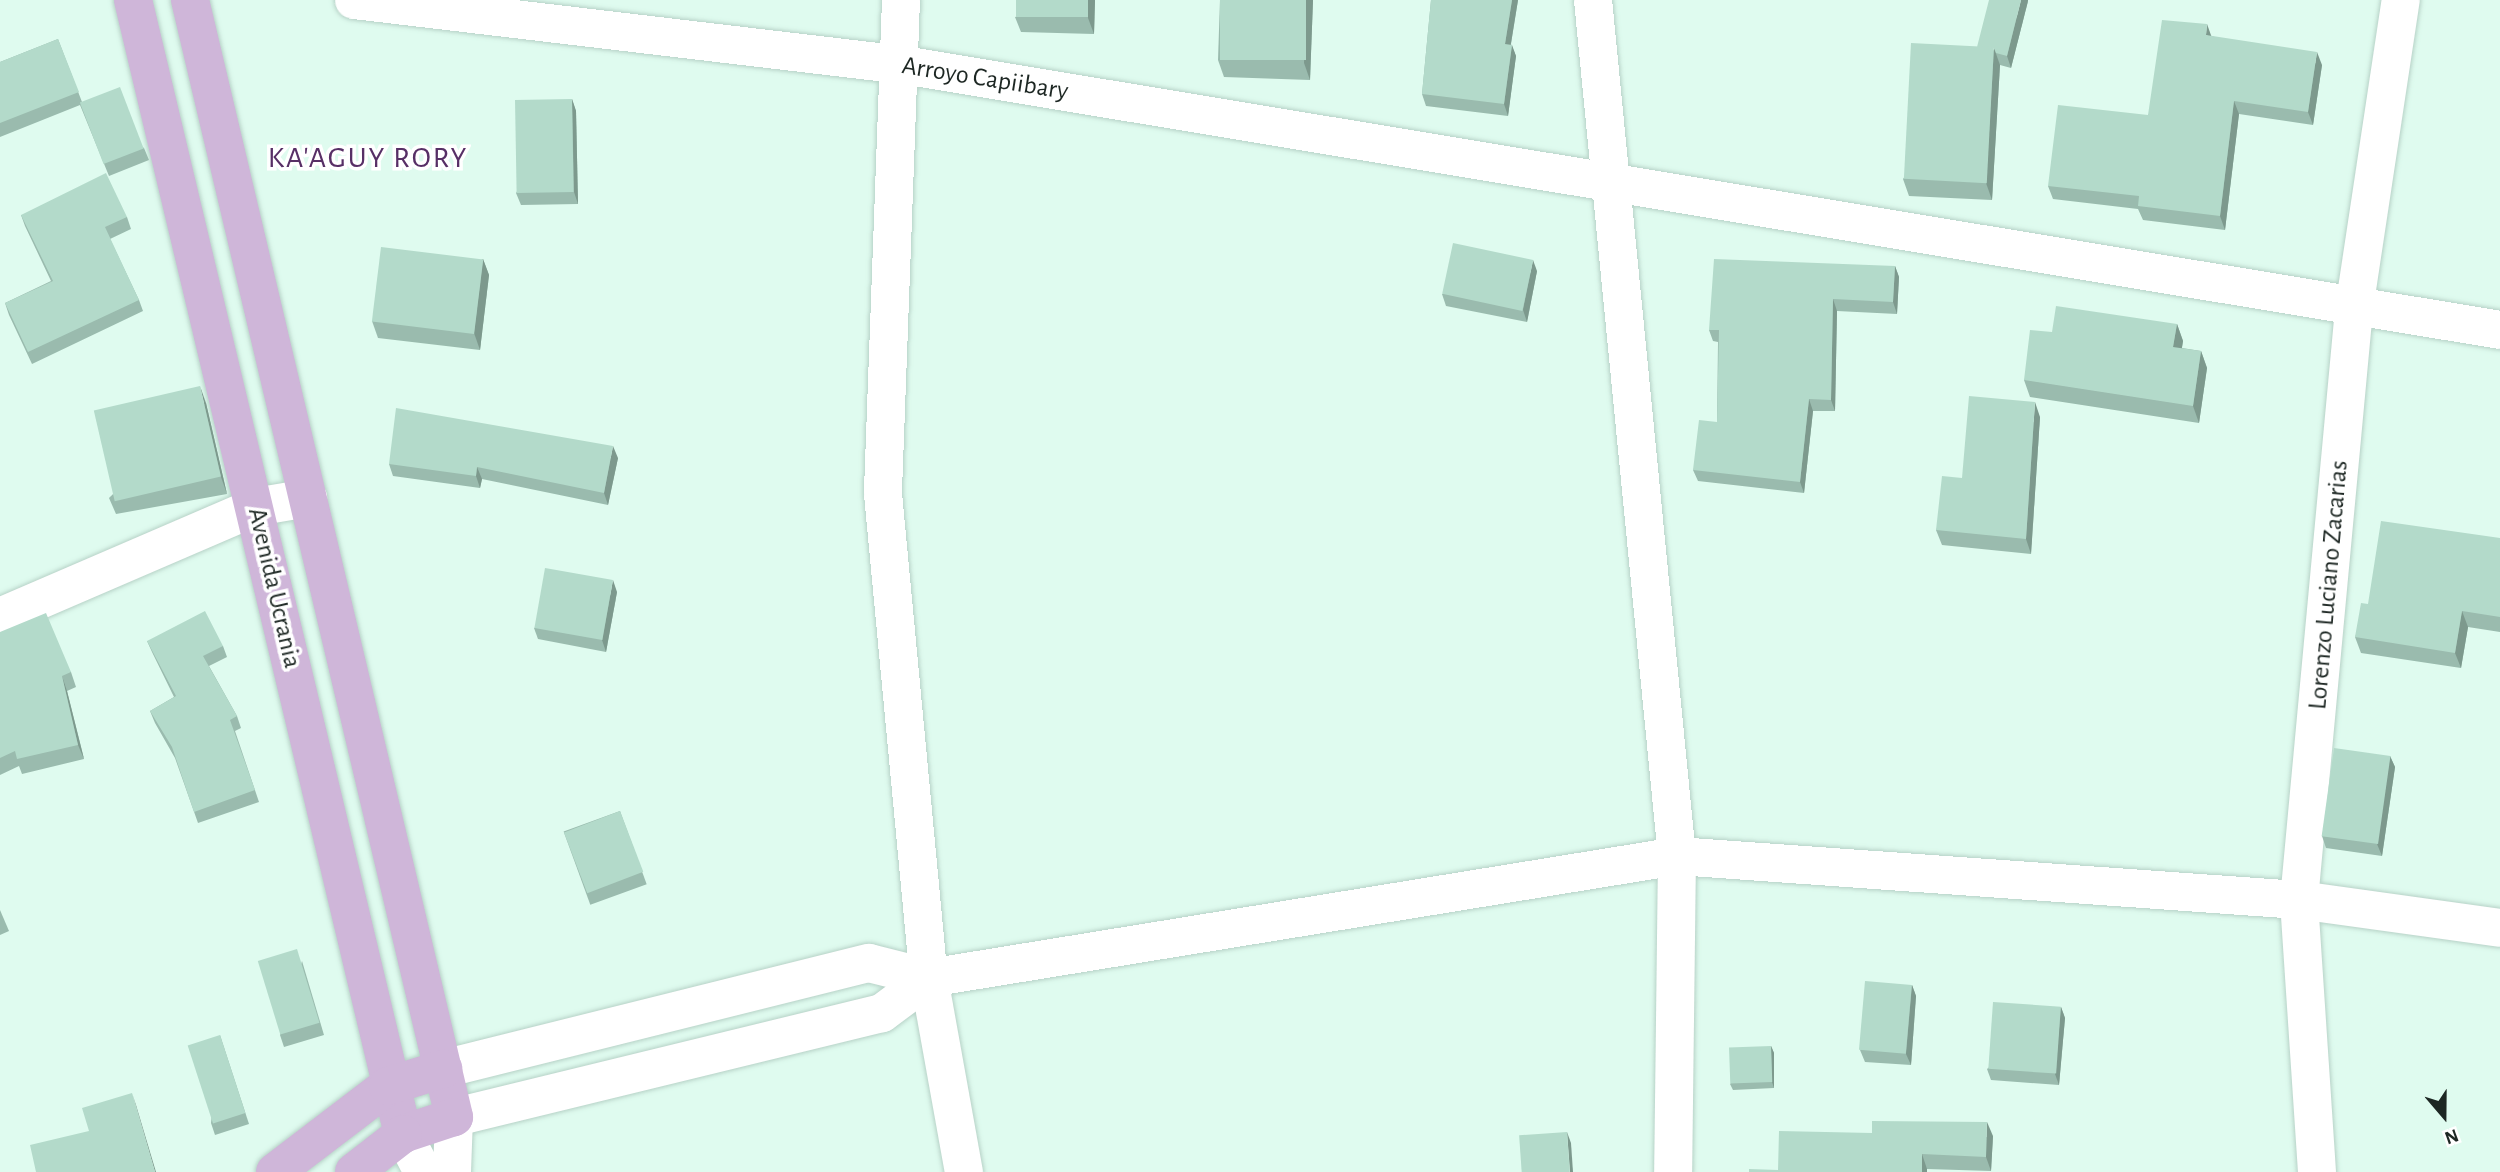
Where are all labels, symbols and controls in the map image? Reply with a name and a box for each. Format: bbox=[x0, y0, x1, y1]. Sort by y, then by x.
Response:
street label: Arroyo Capiibary bbox=[900, 50, 1070, 108]
district label: KA'AGUY RORY bbox=[269, 140, 467, 176]
street label: Lorenzo Luciano Zacarias bbox=[2303, 459, 2355, 711]
street label: Avenida Ucrania bbox=[240, 505, 308, 671]
north arrow bbox=[2409, 1081, 2479, 1151]
text: N bbox=[2442, 1125, 2461, 1147]

